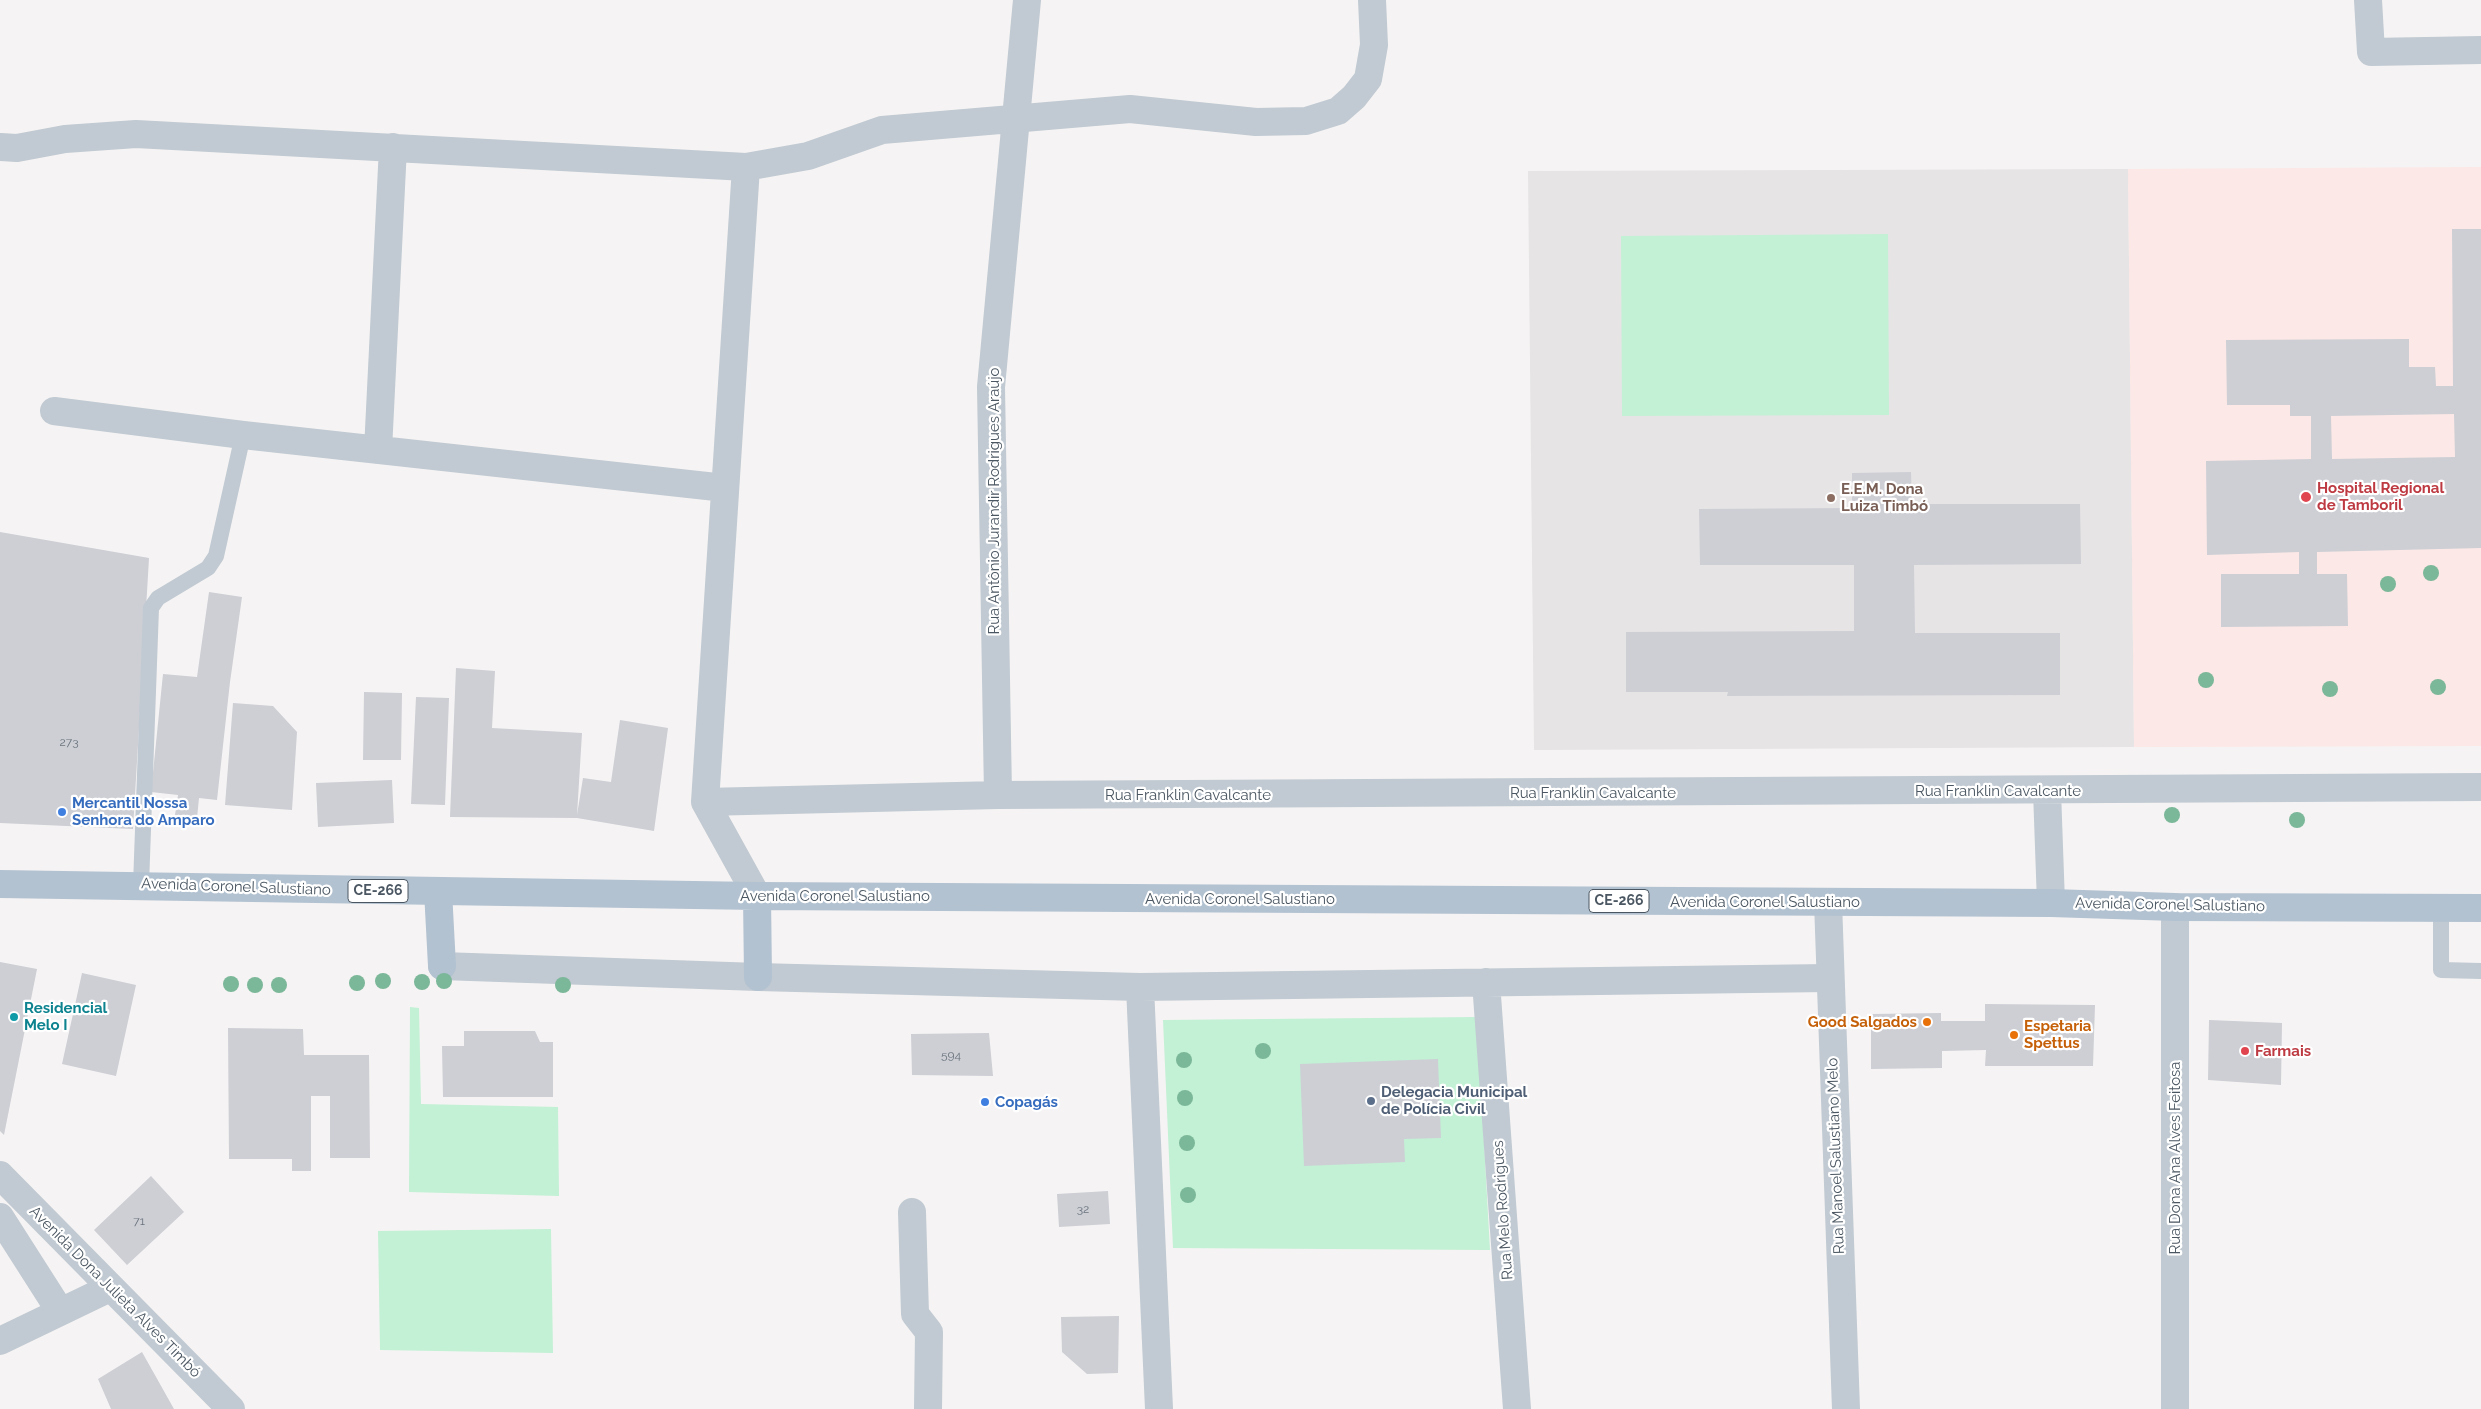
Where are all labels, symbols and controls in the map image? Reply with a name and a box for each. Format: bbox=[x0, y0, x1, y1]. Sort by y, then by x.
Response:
street label: Rua Antônio Jurandir Rodrigues Araújo bbox=[985, 367, 1003, 635]
place label: Hospital Regional de Tamboril bbox=[2317, 479, 2444, 514]
place label: E.E.M. Dona Luiza Timbó bbox=[1841, 480, 1928, 515]
marker: Hospital Regional de Tamboril bbox=[2299, 490, 2313, 504]
marker: E.E.M. Dona Luiza Timbó bbox=[1825, 492, 1837, 504]
house number: 273 bbox=[59, 735, 79, 749]
street label: Rua Franklin Cavalcante bbox=[1915, 782, 2081, 800]
street label: Rua Franklin Cavalcante bbox=[1510, 784, 1676, 802]
street label: Rua Franklin Cavalcante bbox=[1105, 786, 1271, 804]
place label: Mercantil Nossa Senhora do Amparo bbox=[72, 794, 215, 829]
marker: Mercantil Nossa Senhora do Amparo bbox=[56, 806, 68, 818]
street label: Avenida Coronel Salustiano bbox=[141, 875, 331, 899]
road number: CE-266 bbox=[348, 879, 408, 902]
street label: Avenida Coronel Salustiano bbox=[740, 887, 930, 905]
road number: CE-266 bbox=[1589, 889, 1649, 912]
street label: Avenida Coronel Salustiano bbox=[1145, 890, 1335, 908]
street label: Avenida Coronel Salustiano bbox=[1670, 893, 1860, 911]
street label: Avenida Coronel Salustiano bbox=[2075, 894, 2265, 916]
place label: Residencial Melo I bbox=[24, 999, 107, 1034]
marker: Residencial Melo I bbox=[8, 1011, 20, 1023]
place label: Good Salgados bbox=[1808, 1013, 1917, 1031]
marker: Good Salgados bbox=[1921, 1016, 1933, 1028]
place label: Espetaria Spettus bbox=[2024, 1017, 2091, 1052]
marker: Espetaria Spettus bbox=[2008, 1029, 2020, 1041]
place label: Farmais bbox=[2255, 1042, 2311, 1060]
marker: Farmais bbox=[2239, 1045, 2251, 1057]
house number: 594 bbox=[941, 1048, 961, 1062]
street label: Rua Manoel Salustiano Melo bbox=[1824, 1057, 1848, 1255]
street label: Rua Dona Ana Alves Feitosa bbox=[2166, 1061, 2184, 1255]
place label: Delegacia Municipal de Polícia Civil bbox=[1381, 1083, 1527, 1118]
place label: Copagás bbox=[995, 1093, 1058, 1111]
marker: Delegacia Municipal de Polícia Civil bbox=[1365, 1095, 1377, 1107]
marker: Copagás bbox=[979, 1096, 991, 1108]
street label: Rua Melo Rodrigues bbox=[1489, 1140, 1517, 1280]
house number: 32 bbox=[1077, 1202, 1089, 1216]
street label: Avenida Dona Julieta Alves Timbó bbox=[26, 1203, 204, 1381]
house number: 71 bbox=[133, 1214, 145, 1228]

